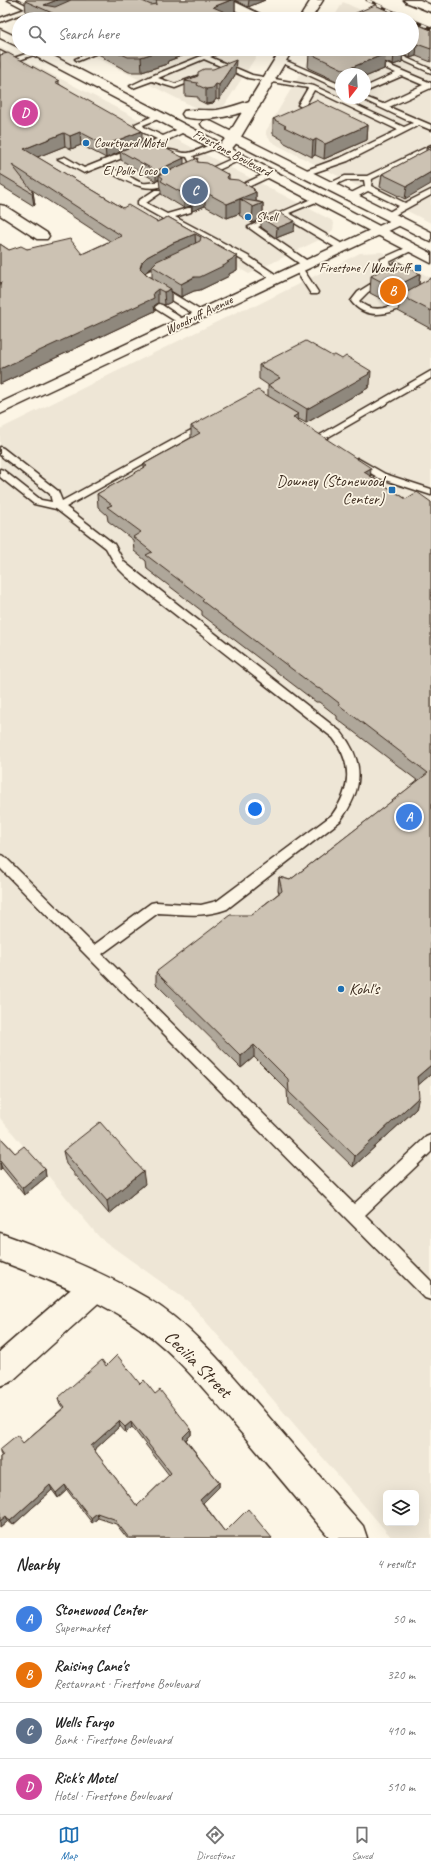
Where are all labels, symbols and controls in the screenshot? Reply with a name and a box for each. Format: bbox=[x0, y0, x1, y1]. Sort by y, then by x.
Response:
search box bbox=[12, 12, 419, 56]
icon: search bbox=[26, 23, 48, 45]
text: Search here bbox=[58, 25, 119, 44]
north arrow bbox=[335, 68, 371, 104]
pin: D bbox=[12, 98, 38, 128]
street label: Firestone Boulevard bbox=[190, 126, 275, 181]
place label: Courtyard Motel bbox=[94, 135, 169, 151]
marker: Courtyard Motel bbox=[81, 138, 91, 148]
place label: El Pollo Loco bbox=[103, 163, 158, 179]
marker: El Pollo Loco bbox=[160, 166, 170, 176]
pin: C bbox=[182, 176, 208, 206]
place label: Shell bbox=[256, 209, 280, 225]
marker: Shell bbox=[243, 212, 253, 222]
place label: Firestone / Woodruff bbox=[319, 260, 412, 276]
marker: Firestone / Woodruff bbox=[413, 263, 423, 273]
pin: B bbox=[380, 276, 406, 306]
street label: Woodruff Avenue bbox=[163, 292, 236, 338]
place label: Downey (Stonewood Center) bbox=[277, 471, 387, 509]
marker: Downey (Stonewood Center) bbox=[387, 485, 397, 495]
your location bbox=[245, 799, 265, 819]
pin: A bbox=[396, 802, 422, 832]
place label: Kohl's bbox=[349, 979, 381, 999]
marker: Kohl's bbox=[336, 984, 346, 994]
street label: Cecilia Street bbox=[159, 1325, 238, 1404]
map controls bbox=[383, 1490, 419, 1526]
button: layers bbox=[383, 1490, 419, 1526]
text: Nearby bbox=[16, 1554, 59, 1575]
text: 4 results bbox=[377, 1556, 415, 1572]
text: Stonewood Center bbox=[54, 1601, 147, 1620]
text: A bbox=[26, 1611, 32, 1627]
text: 50 m bbox=[393, 1611, 415, 1627]
text: Supermarket bbox=[54, 1620, 109, 1636]
text: Raising Cane's bbox=[54, 1657, 129, 1676]
text: B bbox=[26, 1667, 32, 1683]
text: 320 m bbox=[387, 1667, 415, 1683]
text: Restaurant · Firestone Boulevard bbox=[54, 1676, 199, 1692]
text: Wells Fargo bbox=[54, 1713, 113, 1732]
text: C bbox=[26, 1723, 32, 1739]
text: 410 m bbox=[387, 1723, 415, 1739]
text: Bank · Firestone Boulevard bbox=[54, 1732, 172, 1748]
text: Rick's Motel bbox=[54, 1769, 116, 1788]
text: D bbox=[25, 1779, 33, 1795]
text: 510 m bbox=[387, 1779, 415, 1795]
text: Hotel · Firestone Boulevard bbox=[54, 1788, 171, 1804]
tab: Map bbox=[58, 1824, 80, 1862]
tab: Directions bbox=[196, 1824, 235, 1862]
tab: Saved bbox=[351, 1824, 373, 1862]

